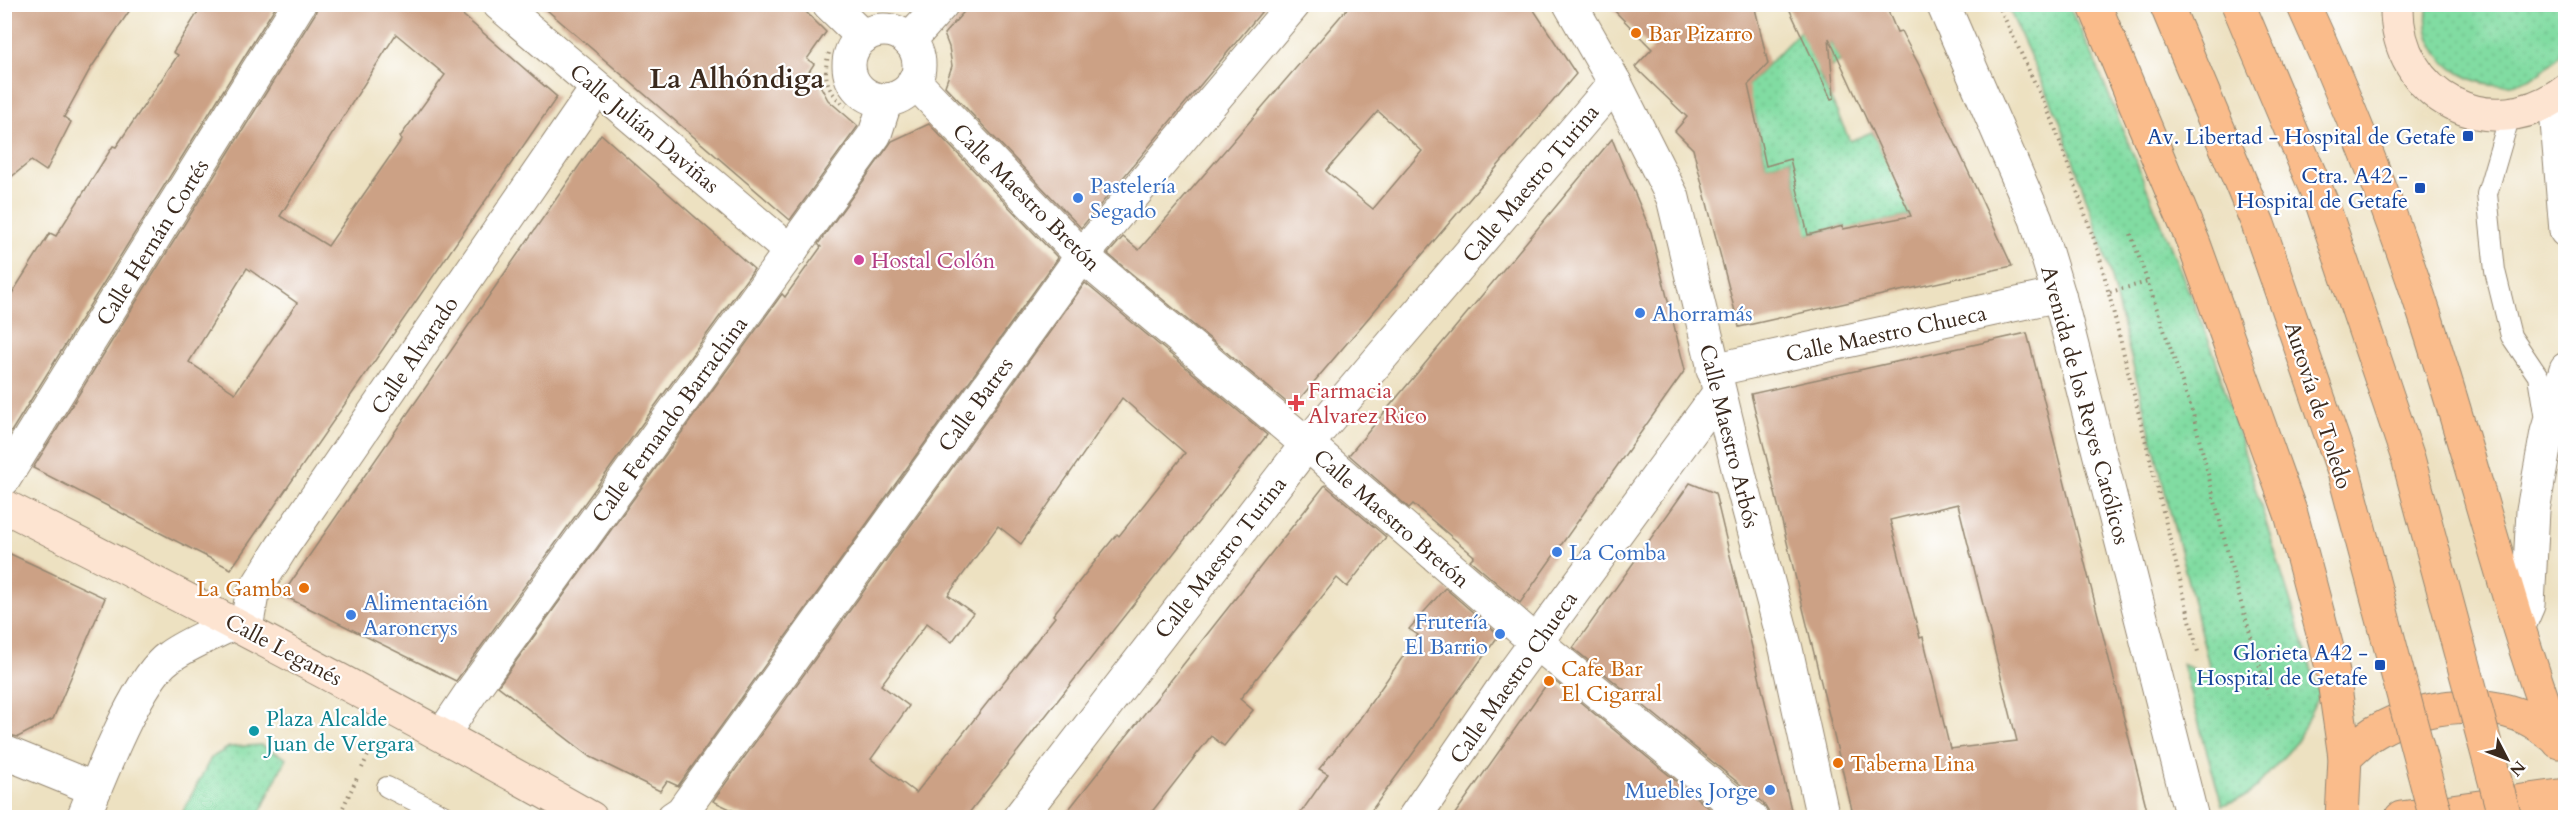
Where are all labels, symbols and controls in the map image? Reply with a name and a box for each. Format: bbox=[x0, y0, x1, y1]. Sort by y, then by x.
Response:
place label: Bar Pizarro bbox=[1648, 19, 1753, 49]
marker: Bar Pizarro bbox=[1629, 26, 1643, 40]
street label: Calle Julián Daviñas bbox=[563, 57, 726, 200]
district label: La Alhóndiga bbox=[650, 60, 825, 98]
street label: Calle Maestro Turina bbox=[1456, 98, 1606, 269]
street label: Calle Maestro Bretón bbox=[946, 117, 1107, 279]
place label: Av. Libertad - Hospital de Getafe bbox=[2147, 122, 2456, 152]
marker: Av. Libertad - Hospital de Getafe bbox=[2461, 129, 2475, 143]
street label: Calle Hernán Cortés bbox=[89, 153, 216, 332]
place label: Ctra. A42 - Hospital de Getafe bbox=[2236, 161, 2408, 216]
place label: Pastelería Segado bbox=[1090, 171, 1177, 226]
marker: Ctra. A42 - Hospital de Getafe bbox=[2413, 181, 2427, 195]
marker: Pastelería Segado bbox=[1071, 191, 1085, 205]
place label: Hostal Colón bbox=[871, 246, 996, 276]
marker: Hostal Colón bbox=[852, 253, 866, 267]
street label: Avenida de los Reyes Católicos bbox=[2033, 263, 2137, 548]
street label: Calle Alvarado bbox=[364, 291, 465, 421]
street label: Calle Maestro Chueca bbox=[1783, 298, 1990, 370]
place label: Ahorramás bbox=[1652, 299, 1753, 329]
marker: Ahorramás bbox=[1633, 306, 1647, 320]
street label: Calle Fernando Barrachina bbox=[585, 310, 755, 529]
street label: Autovía de Toledo bbox=[2277, 318, 2359, 493]
street label: Calle Maestro Arbós bbox=[1692, 341, 1766, 531]
street label: Calle Batres bbox=[931, 351, 1020, 458]
place label: Farmacia Alvarez Rico bbox=[1308, 376, 1427, 431]
marker: Farmacia Alvarez Rico bbox=[1289, 396, 1303, 410]
street label: Calle Maestro Bretón bbox=[1307, 442, 1476, 595]
street label: Calle Maestro Turina bbox=[1148, 470, 1294, 645]
place label: La Comba bbox=[1569, 538, 1667, 568]
marker: La Comba bbox=[1550, 545, 1564, 559]
place label: La Gamba bbox=[196, 574, 292, 604]
marker: La Gamba bbox=[297, 581, 311, 595]
street label: Calle Maestro Chueca bbox=[1443, 585, 1585, 770]
place label: Alimentación Aaroncrys bbox=[363, 588, 489, 643]
street label: Calle Leganés bbox=[220, 606, 347, 693]
place label: Frutería El Barrio bbox=[1404, 607, 1488, 662]
marker: Alimentación Aaroncrys bbox=[344, 608, 358, 622]
marker: Frutería El Barrio bbox=[1493, 627, 1507, 641]
place label: Glorieta A42 - Hospital de Getafe bbox=[2196, 638, 2368, 693]
place label: Cafe Bar El Cigarral bbox=[1561, 654, 1662, 709]
marker: Glorieta A42 - Hospital de Getafe bbox=[2373, 658, 2387, 672]
marker: Cafe Bar El Cigarral bbox=[1542, 674, 1556, 688]
place label: Plaza Alcalde Juan de Vergara bbox=[263, 704, 415, 759]
marker: Plaza Alcalde Juan de Vergara bbox=[247, 724, 261, 738]
north arrow bbox=[2477, 729, 2537, 789]
place label: Taberna Lina bbox=[1850, 749, 1975, 779]
marker: Taberna Lina bbox=[1831, 756, 1845, 770]
text: N bbox=[2505, 756, 2530, 781]
place label: Muebles Jorge bbox=[1625, 776, 1758, 806]
marker: Muebles Jorge bbox=[1763, 783, 1777, 797]

